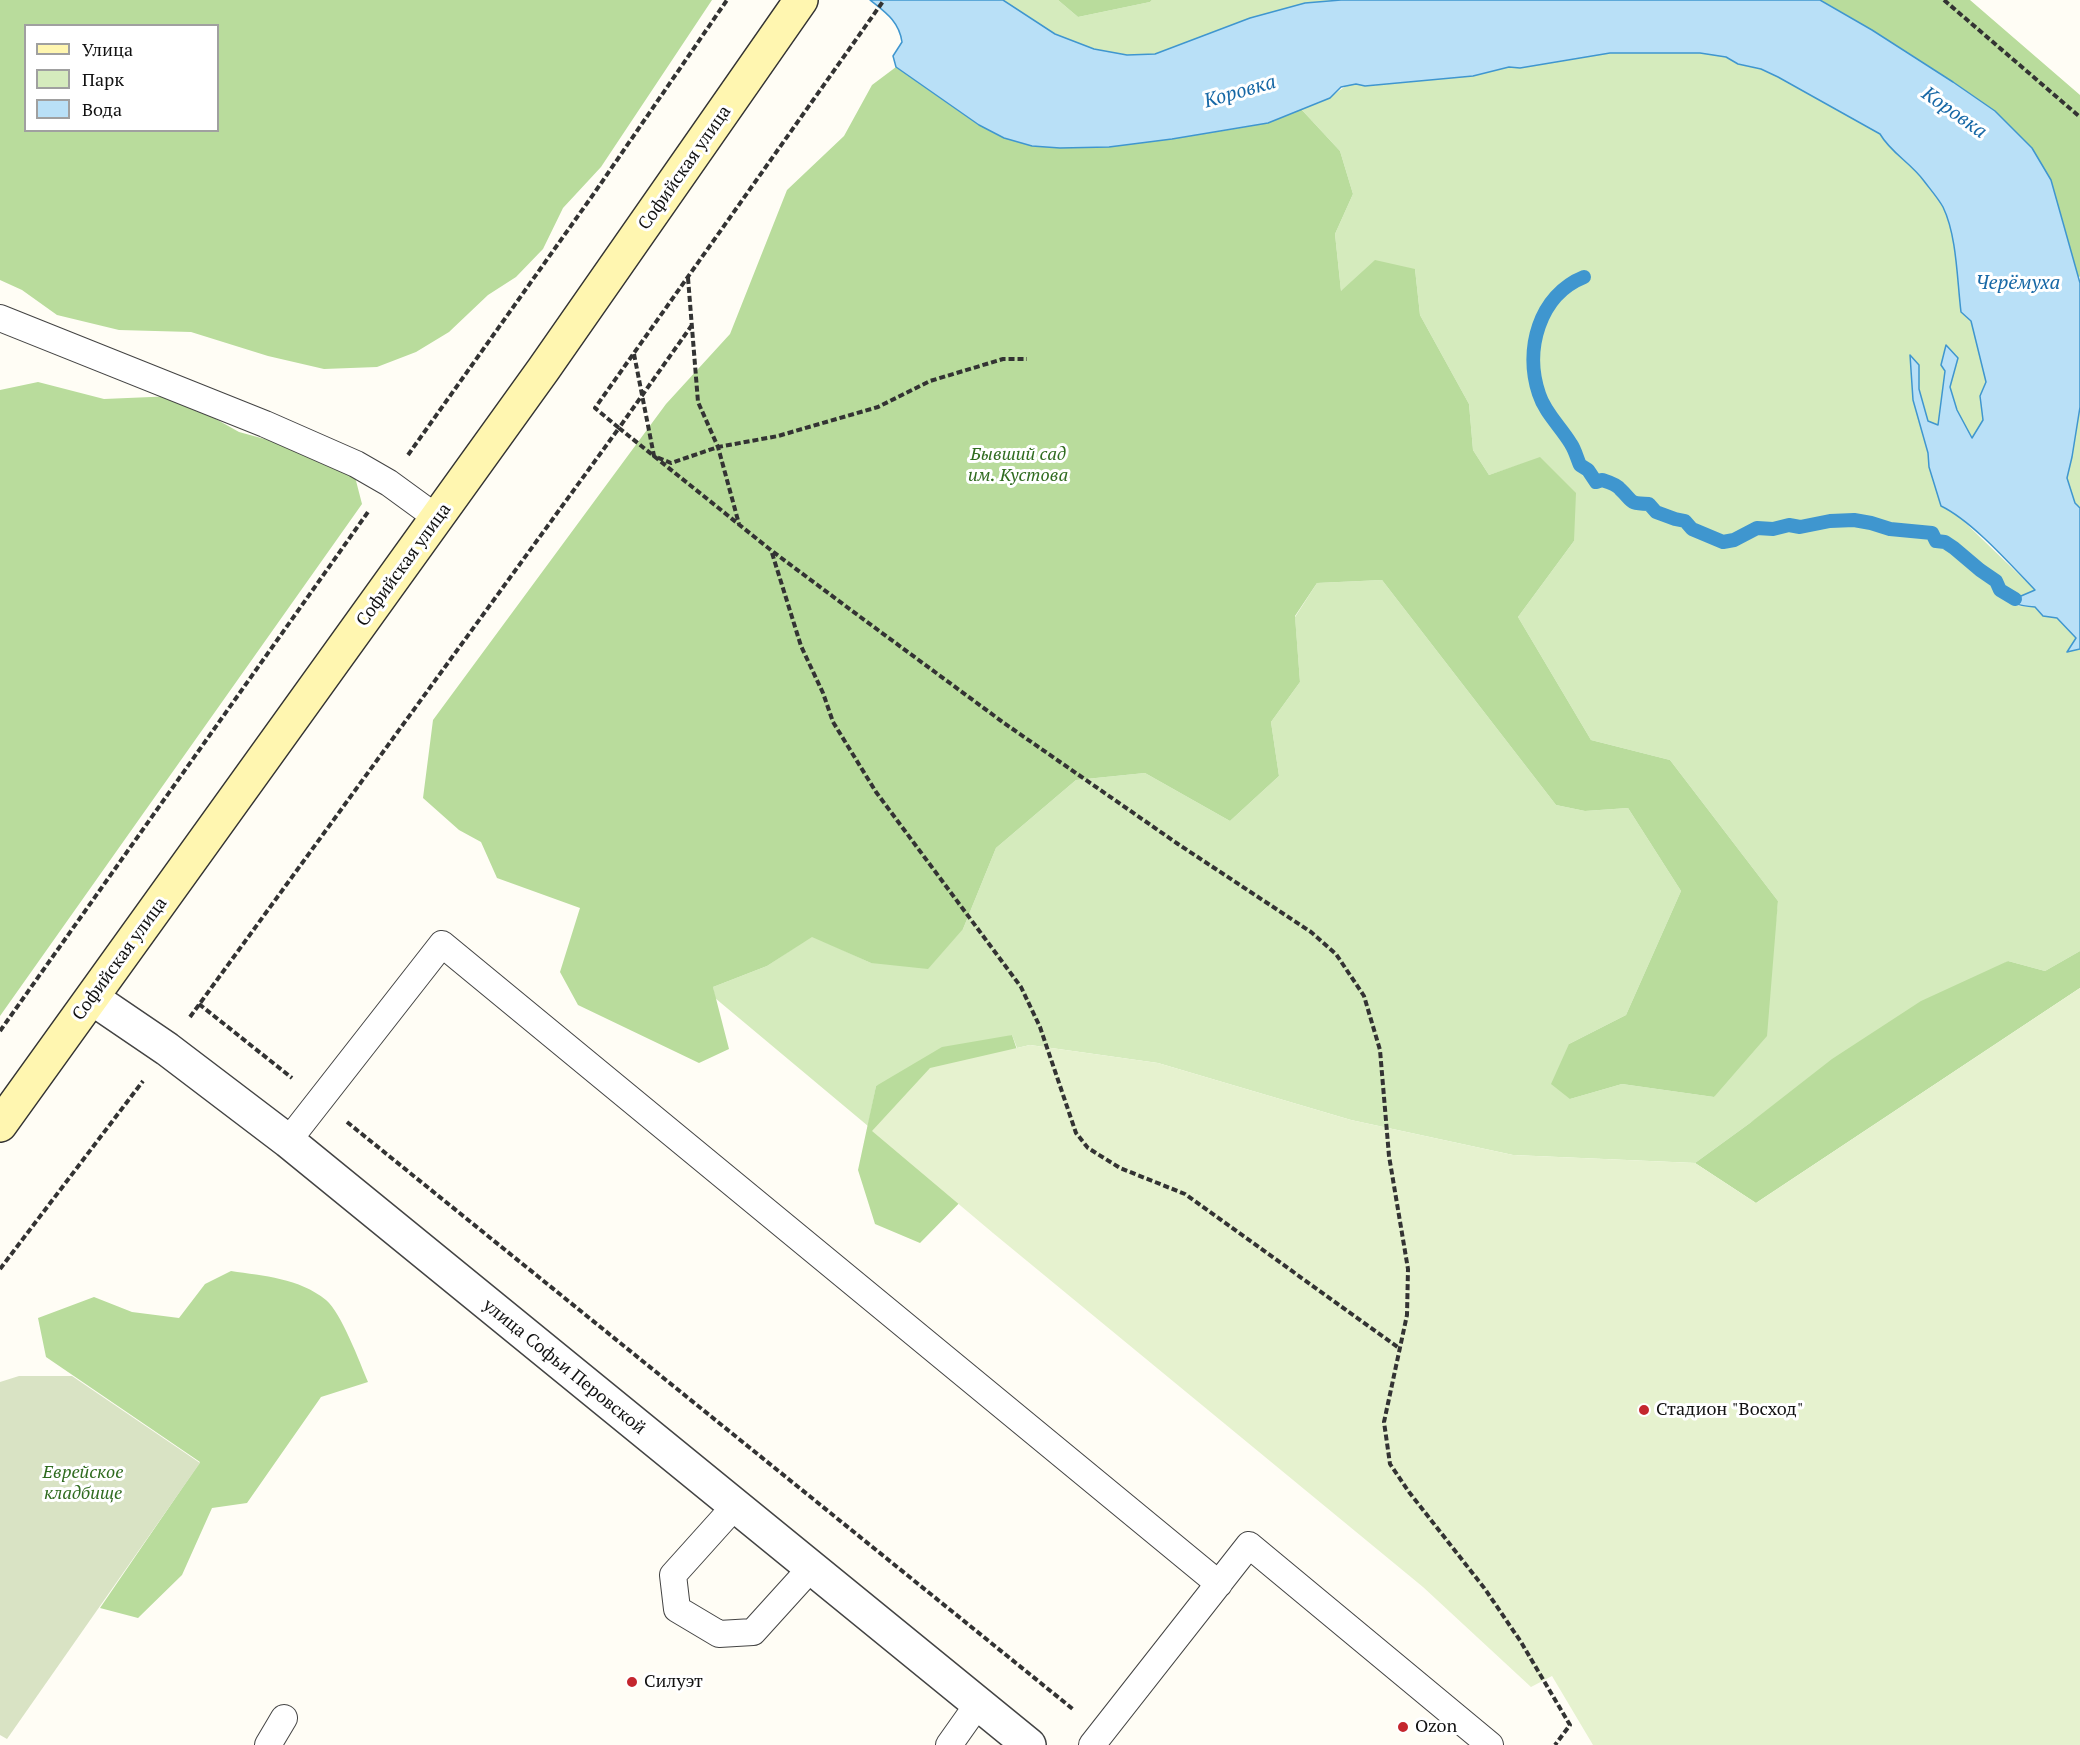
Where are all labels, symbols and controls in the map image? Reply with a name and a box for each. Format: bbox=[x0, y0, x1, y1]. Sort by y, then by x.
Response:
legend bbox=[24, 24, 219, 132]
text: Улица bbox=[82, 37, 133, 61]
text: Парк bbox=[82, 67, 124, 91]
water label: Коровка bbox=[1201, 70, 1279, 114]
water label: Коровка bbox=[1917, 82, 1991, 144]
text: Вода bbox=[82, 97, 122, 121]
street label: Софийская улица bbox=[634, 102, 736, 234]
water label: Черёмуха bbox=[1976, 271, 2060, 295]
park label: Бывший сад им. Кустова bbox=[968, 444, 1068, 486]
street label: Софийская улица bbox=[352, 499, 456, 631]
street label: Софийская улица bbox=[68, 893, 172, 1025]
street label: улица Софьи Перовской bbox=[478, 1295, 650, 1439]
place label: Стадион "Восход" bbox=[1656, 1399, 1803, 1421]
marker: Стадион "Восход" bbox=[1637, 1403, 1651, 1417]
park label: Еврейское кладбище bbox=[43, 1462, 123, 1504]
place label: Силуэт bbox=[644, 1671, 703, 1693]
marker: Силуэт bbox=[625, 1675, 639, 1689]
place label: Ozon bbox=[1415, 1716, 1457, 1738]
marker: Ozon bbox=[1396, 1720, 1410, 1734]

